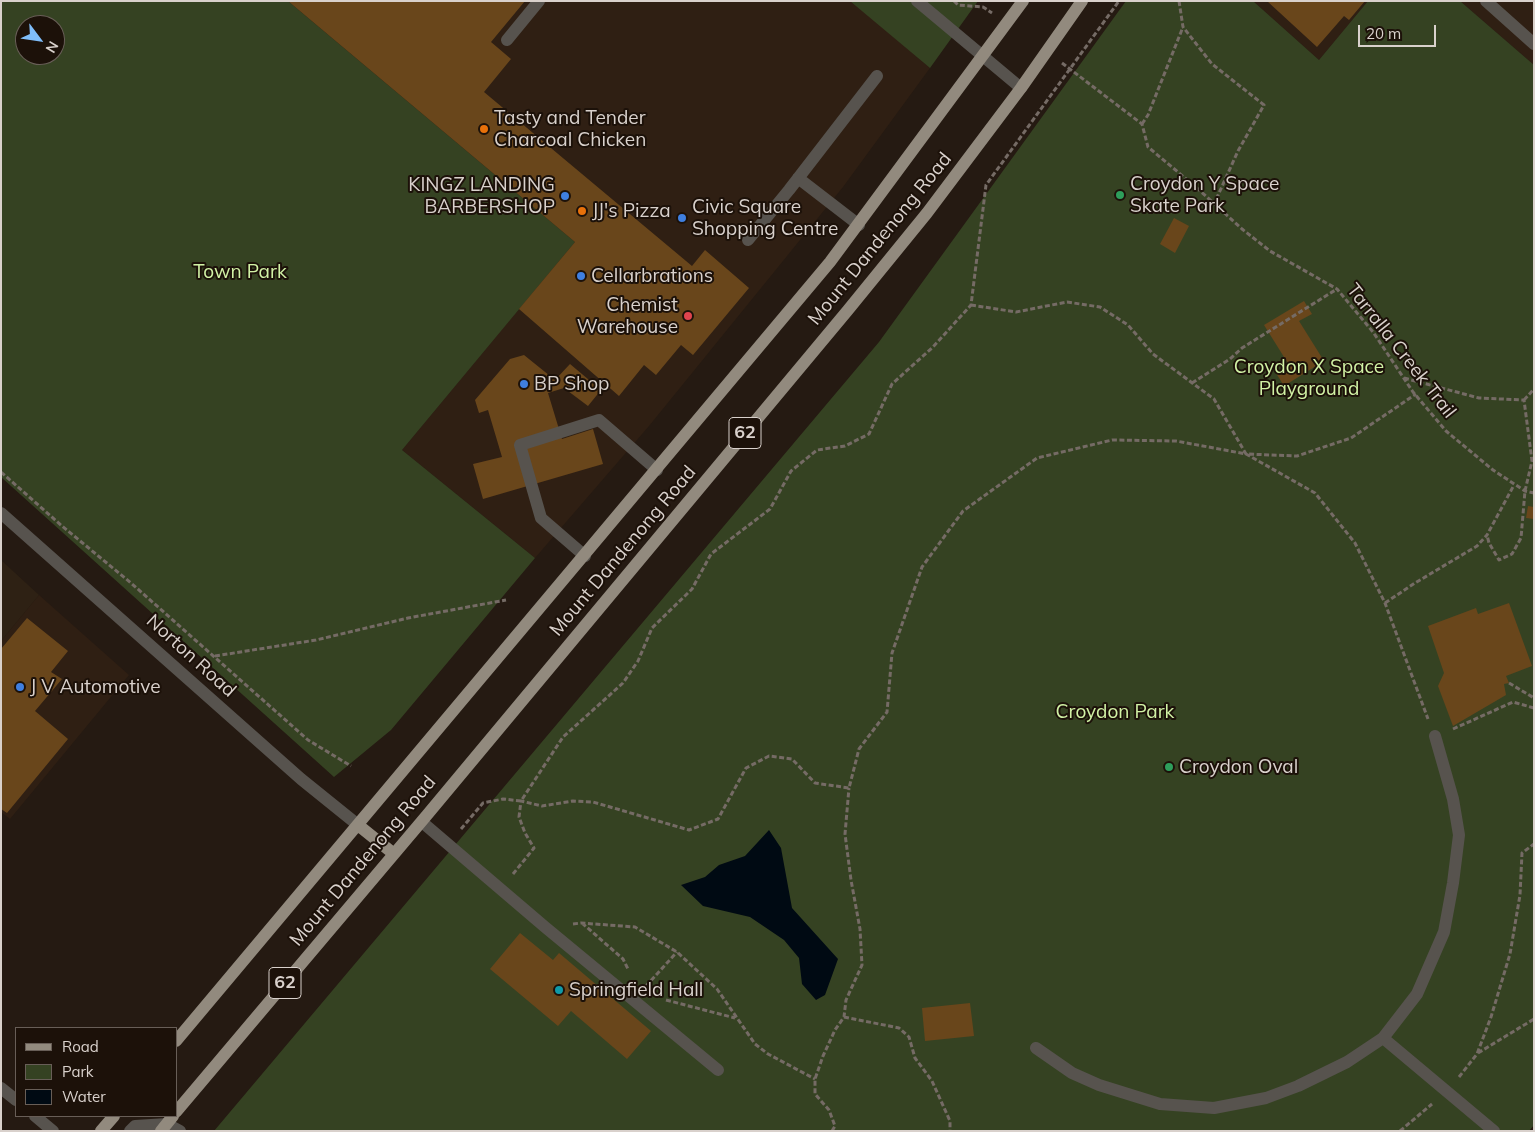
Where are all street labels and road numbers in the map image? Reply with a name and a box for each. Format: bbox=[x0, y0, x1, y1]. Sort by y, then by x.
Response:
street label: Mount Dandenong Road bbox=[803, 148, 957, 330]
street label: Tarralla Creek Trail bbox=[1341, 279, 1461, 423]
road number: 62 bbox=[729, 418, 761, 448]
street label: Mount Dandenong Road bbox=[545, 461, 701, 641]
street label: Norton Road bbox=[142, 610, 240, 702]
street label: Mount Dandenong Road bbox=[285, 771, 441, 951]
road number: 62 bbox=[269, 968, 301, 998]

